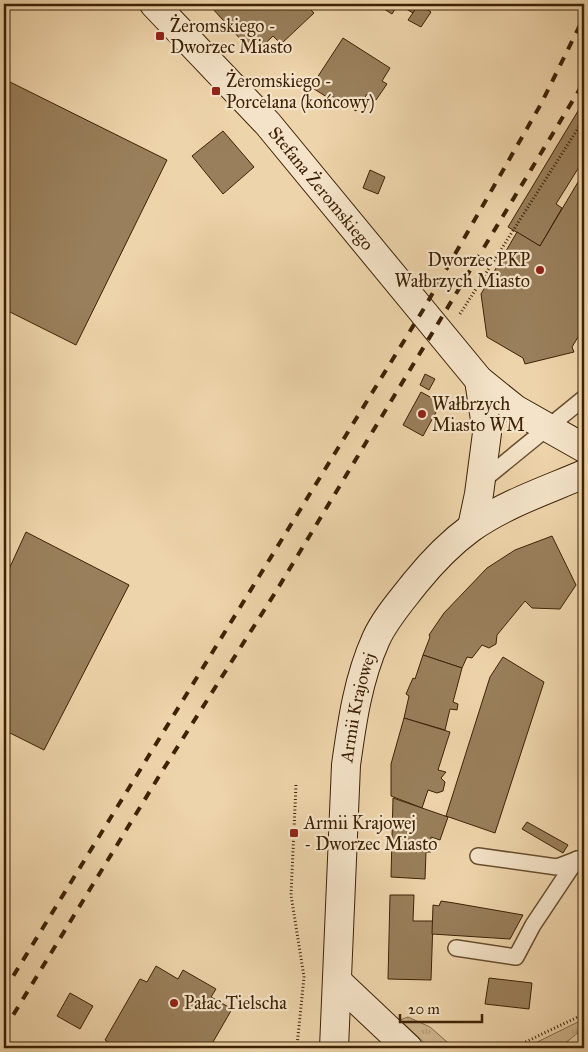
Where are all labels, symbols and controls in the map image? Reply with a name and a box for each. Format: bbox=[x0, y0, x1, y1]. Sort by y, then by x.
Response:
place label: Żeromskiego - Dworzec Miasto bbox=[170, 14, 292, 58]
marker: Żeromskiego - Dworzec Miasto bbox=[154, 30, 166, 42]
place label: Żeromskiego - Porcelana (końcowy) bbox=[226, 69, 375, 114]
marker: Żeromskiego - Porcelana (końcowy) bbox=[210, 85, 222, 97]
street label: Stefana Żeromskiego bbox=[264, 122, 378, 255]
place label: Dworzec PKP Wałbrzych Miasto bbox=[395, 249, 530, 292]
marker: Dworzec PKP Wałbrzych Miasto bbox=[534, 264, 546, 276]
place label: Wałbrzych Miasto WM bbox=[432, 393, 525, 436]
marker: Wałbrzych Miasto WM bbox=[416, 408, 428, 420]
street label: Armii Krajowej bbox=[335, 649, 381, 765]
place label: Armii Krajowej - Dworzec Miasto bbox=[303, 812, 438, 855]
marker: Armii Krajowej - Dworzec Miasto bbox=[288, 827, 300, 839]
place label: Pałac Tielscha bbox=[184, 992, 287, 1014]
scale bar bbox=[400, 992, 483, 1024]
marker: Pałac Tielscha bbox=[168, 997, 180, 1009]
text: 20 m bbox=[408, 1000, 440, 1018]

